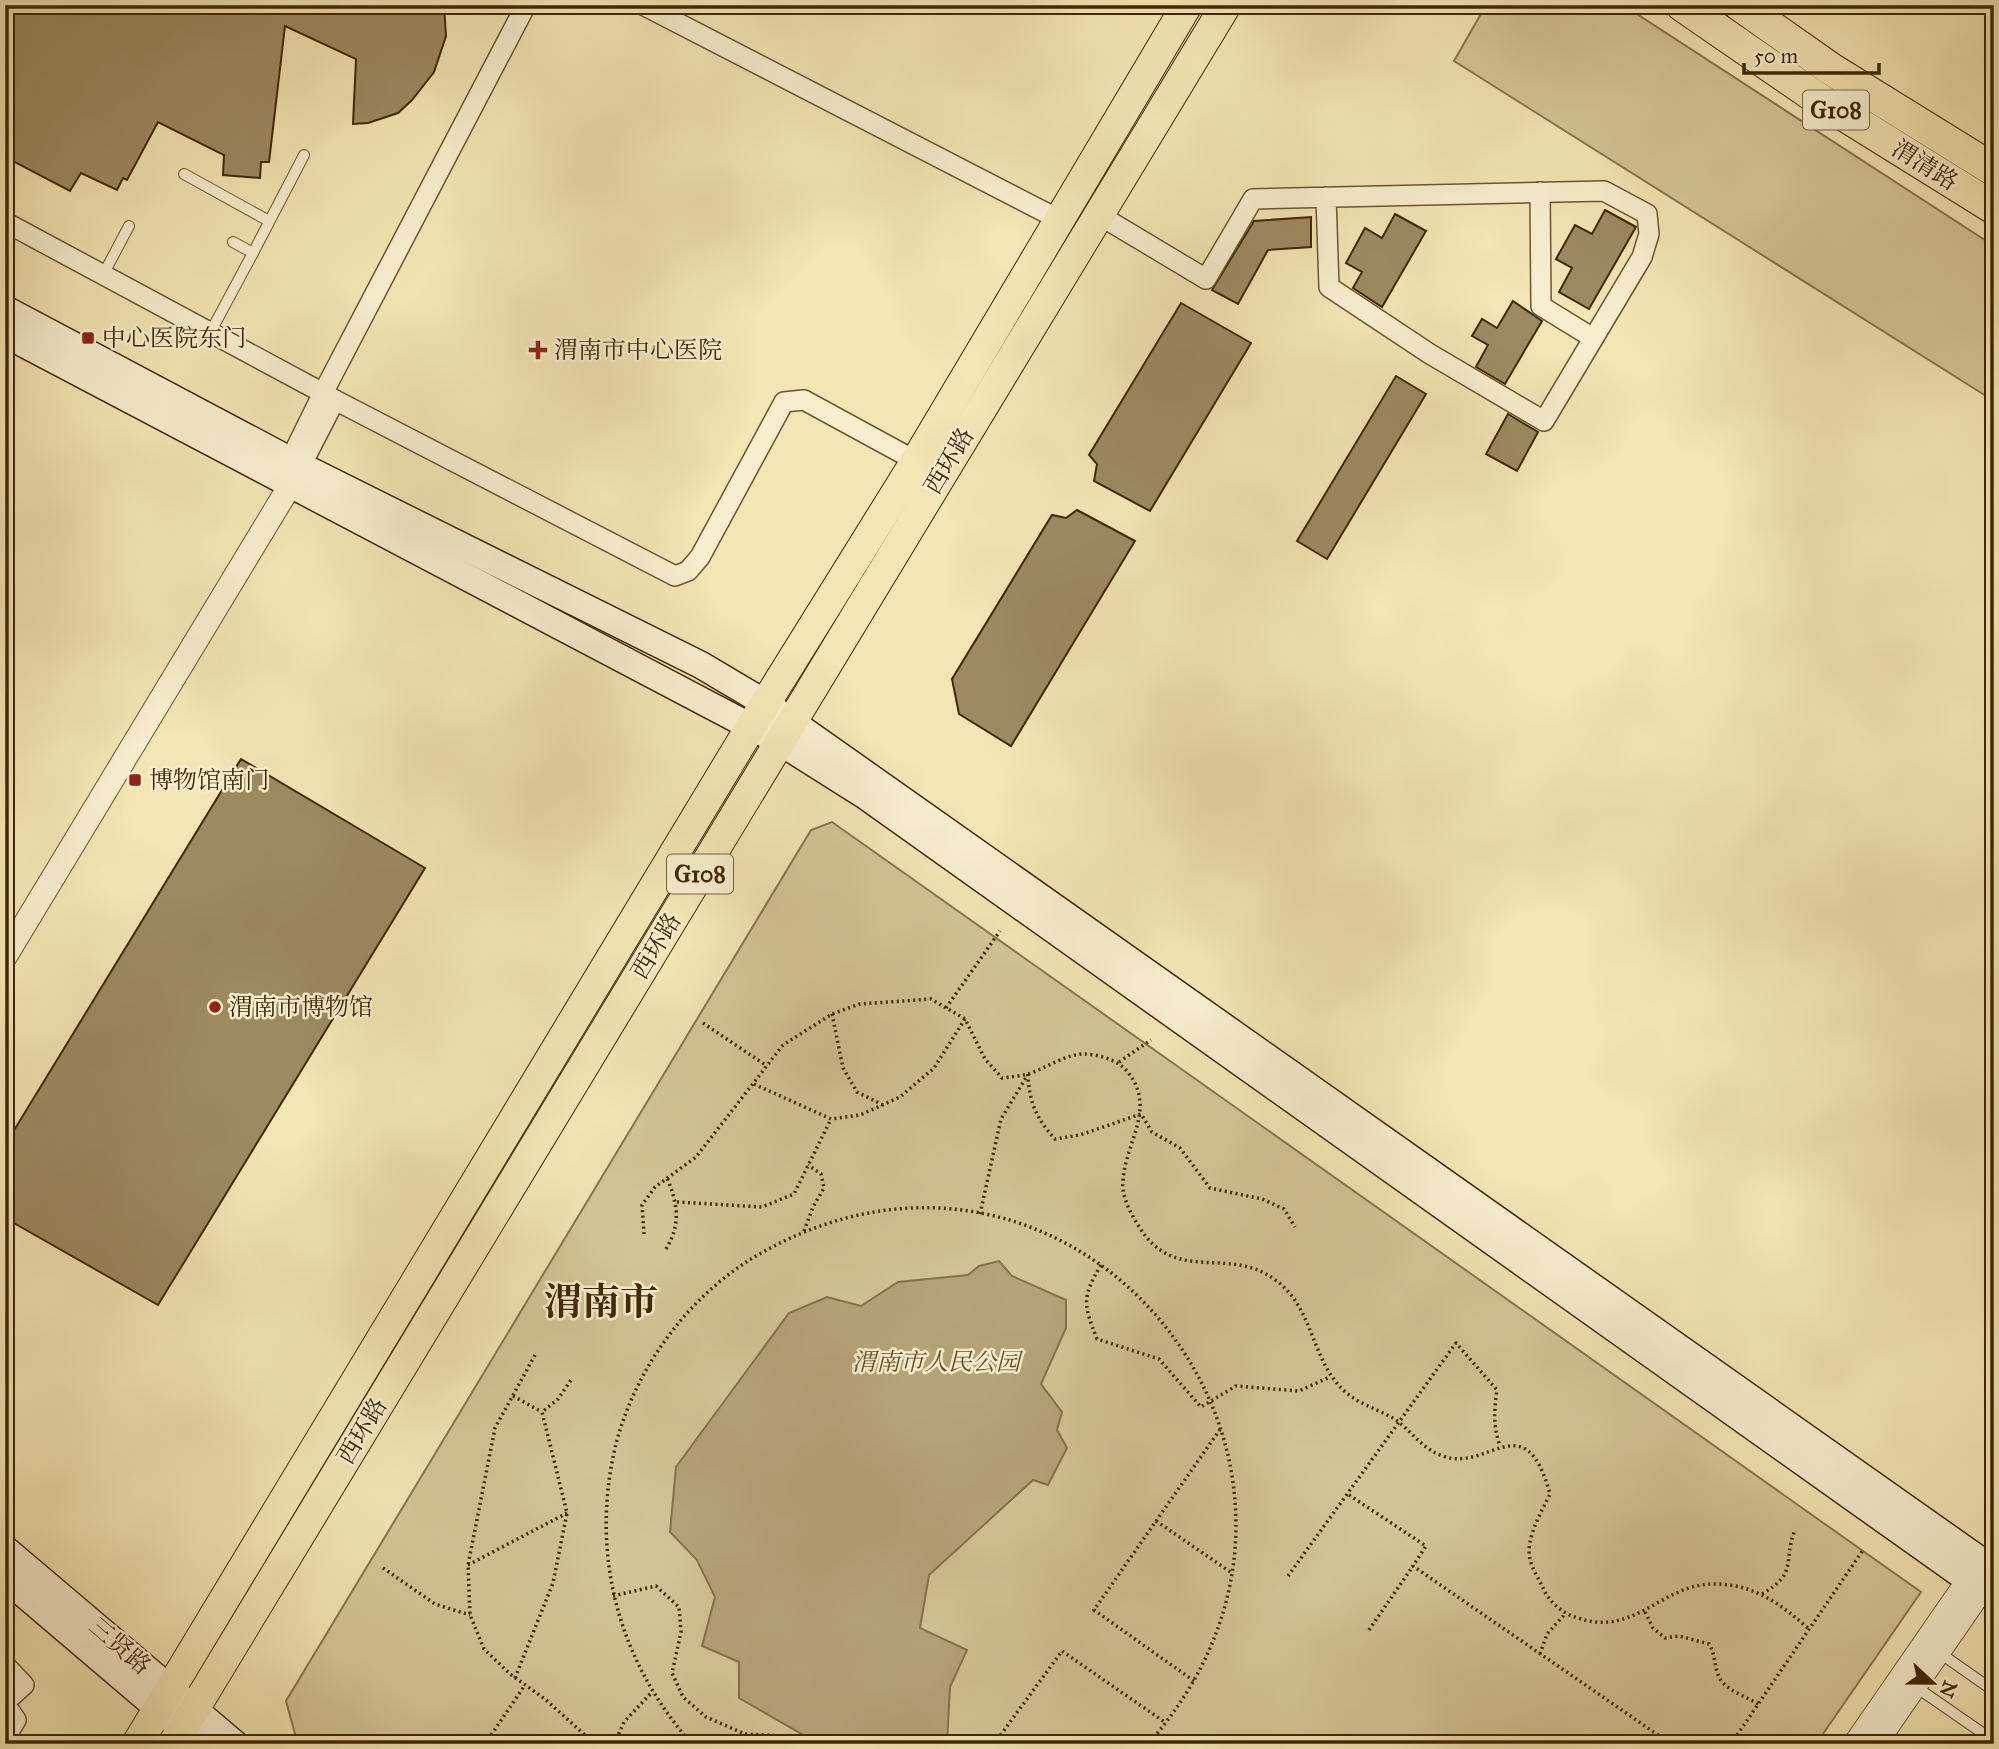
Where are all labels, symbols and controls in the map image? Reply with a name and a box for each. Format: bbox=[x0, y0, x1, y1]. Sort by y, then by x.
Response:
scale bar bbox=[1744, 32, 1878, 76]
text: 50 m bbox=[1754, 43, 1799, 69]
road number: G108 bbox=[1803, 90, 1869, 130]
street label: 渭清路 bbox=[1887, 133, 1963, 197]
place label: 中心医院东门 bbox=[102, 323, 246, 353]
marker: 中心医院东门 bbox=[80, 330, 96, 346]
place label: 渭南市中心医院 bbox=[554, 335, 722, 365]
marker: 渭南市中心医院 bbox=[528, 340, 548, 360]
street label: 西环路 bbox=[918, 422, 980, 500]
place label: 博物馆南门 bbox=[149, 765, 269, 795]
marker: 博物馆南门 bbox=[127, 772, 143, 788]
road number: G108 bbox=[667, 854, 733, 894]
street label: 西环路 bbox=[625, 907, 687, 985]
place label: 渭南市博物馆 bbox=[229, 992, 373, 1022]
marker: 渭南市博物馆 bbox=[207, 999, 223, 1015]
district label: 渭南市 bbox=[544, 1279, 658, 1325]
park label: 渭南市人民公园 bbox=[852, 1347, 1024, 1377]
street label: 西环路 bbox=[331, 1392, 393, 1470]
street label: 三贤路 bbox=[83, 1611, 157, 1681]
north arrow bbox=[1898, 1648, 1968, 1718]
text: N bbox=[1935, 1677, 1962, 1701]

